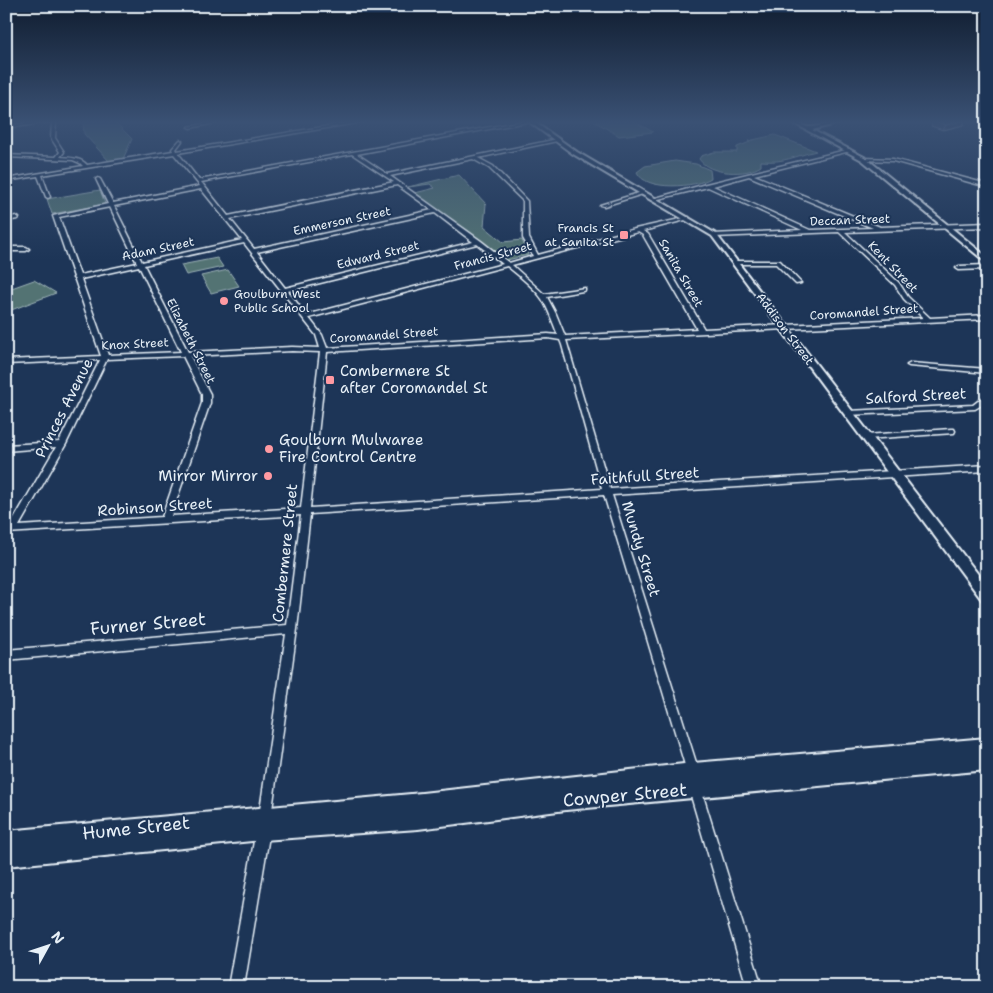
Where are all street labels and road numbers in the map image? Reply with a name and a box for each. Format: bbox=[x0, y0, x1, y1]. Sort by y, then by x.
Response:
street label: Emmerson Street bbox=[292, 203, 392, 239]
street label: Deccan Street bbox=[810, 211, 890, 229]
street label: Adam Street bbox=[120, 234, 196, 264]
street label: Sanita Street bbox=[655, 236, 707, 310]
street label: Edward Street bbox=[335, 237, 421, 273]
street label: Francis Street bbox=[452, 238, 534, 274]
street label: Kent Street bbox=[864, 238, 922, 296]
street label: Addison Street bbox=[753, 290, 817, 368]
street label: Elizabeth Street bbox=[163, 296, 219, 386]
street label: Coromandel Street bbox=[809, 300, 919, 324]
street label: Coromandel Street bbox=[329, 323, 439, 347]
street label: Knox Street bbox=[101, 334, 169, 354]
street label: Princes Avenue bbox=[30, 355, 98, 461]
street label: Salford Street bbox=[865, 383, 967, 409]
street label: Faithfull Street bbox=[590, 462, 700, 490]
street label: Combermere Street bbox=[268, 483, 302, 623]
street label: Robinson Street bbox=[97, 493, 213, 521]
street label: Mundy Street bbox=[617, 499, 665, 599]
street label: Furner Street bbox=[89, 607, 207, 641]
street label: Cowper Street bbox=[562, 778, 688, 812]
street label: Hume Street bbox=[81, 810, 191, 846]

